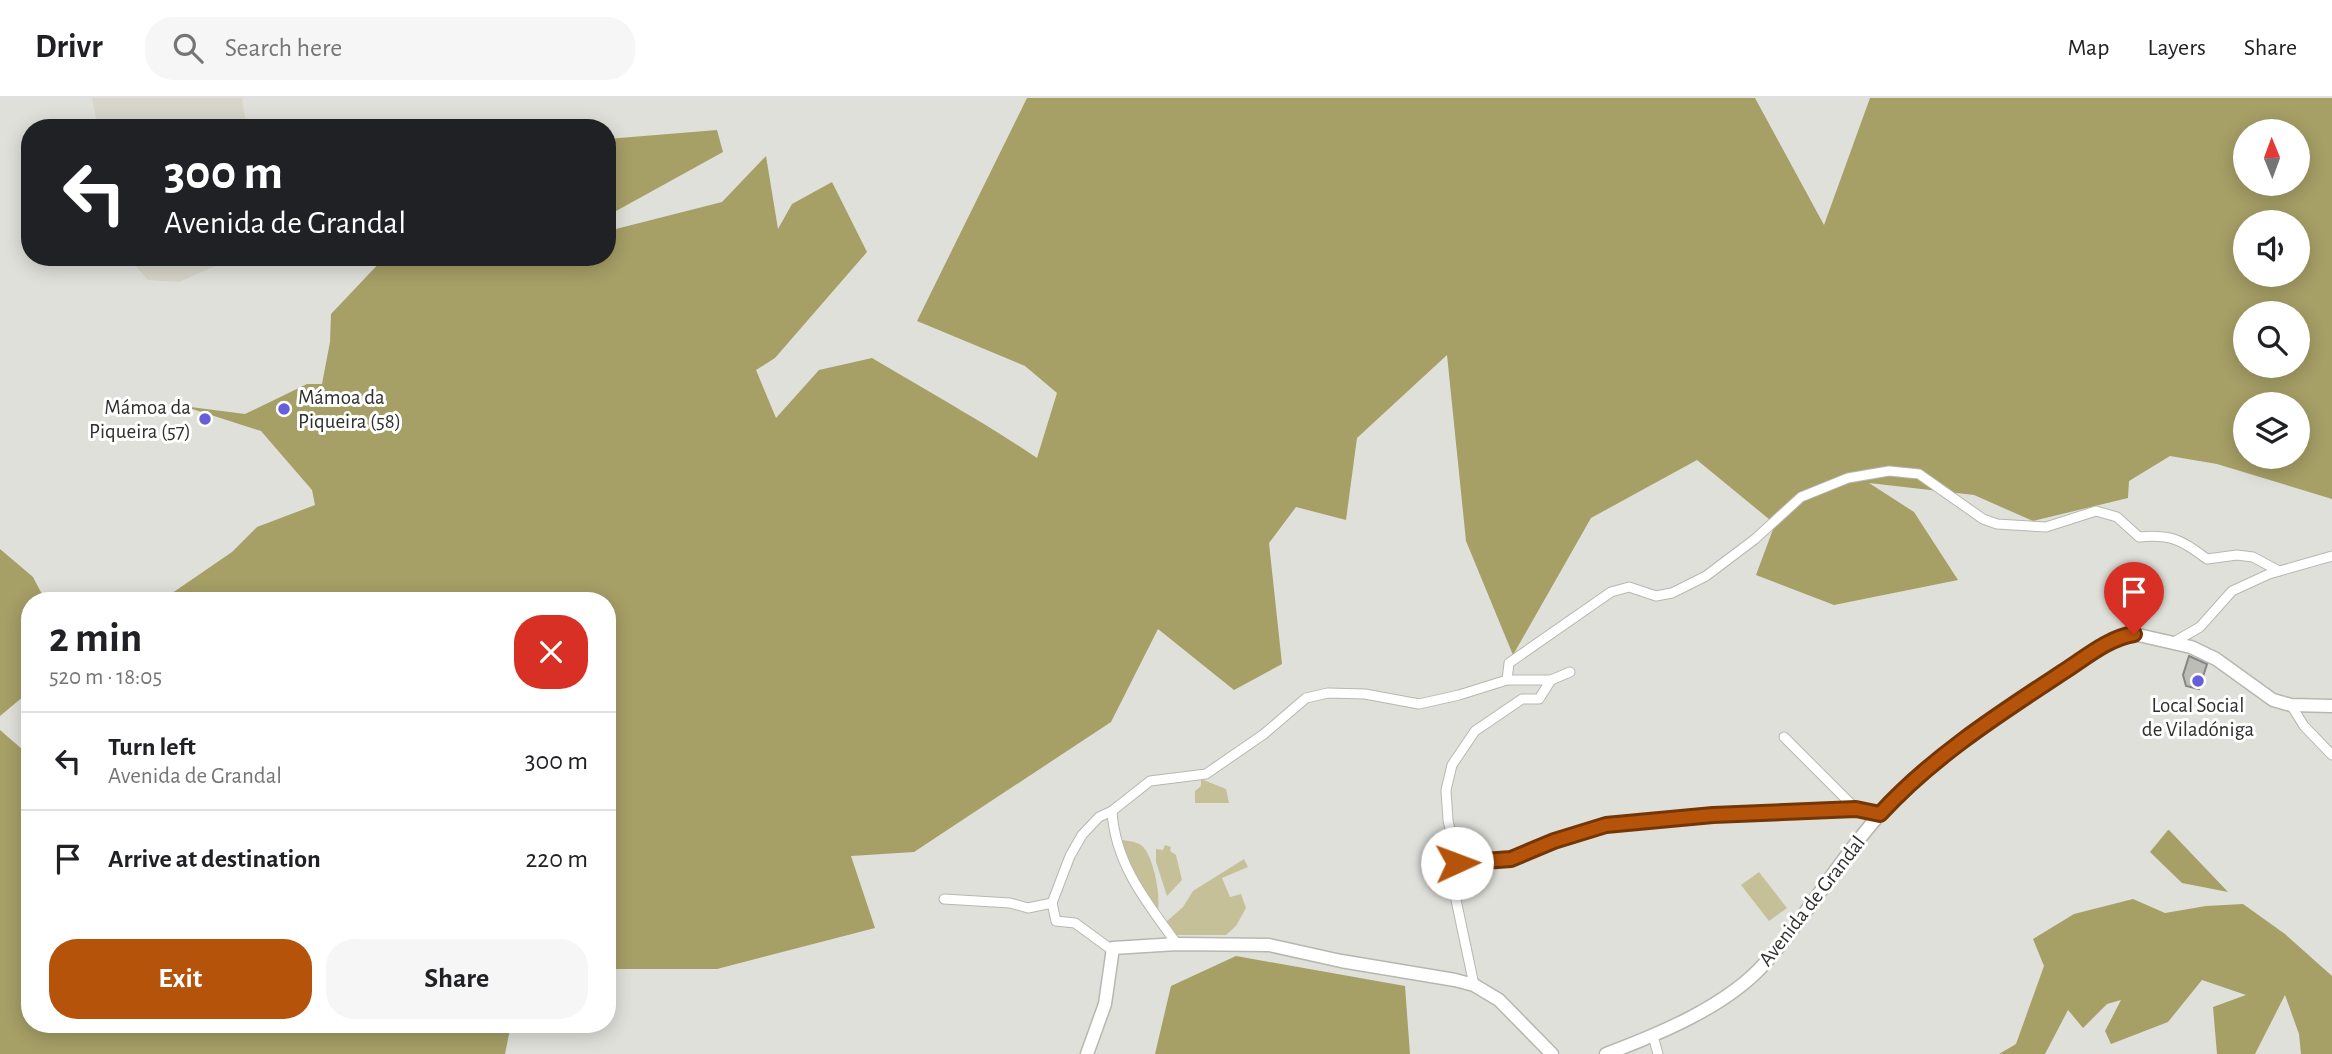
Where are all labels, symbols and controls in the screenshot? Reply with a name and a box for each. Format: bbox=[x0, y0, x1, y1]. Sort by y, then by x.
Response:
search box bbox=[145, 17, 635, 80]
icon: search bbox=[169, 29, 207, 67]
text: Drivr bbox=[35, 31, 103, 64]
text: Search here bbox=[225, 35, 342, 61]
text: Map bbox=[2067, 36, 2109, 60]
text: Layers bbox=[2147, 36, 2206, 60]
text: Share bbox=[2244, 36, 2297, 60]
north arrow bbox=[2233, 119, 2310, 196]
map controls bbox=[2233, 119, 2310, 469]
icon: left bbox=[49, 147, 140, 238]
text: 300 m bbox=[164, 149, 283, 198]
text: Avenida de Grandal bbox=[164, 207, 406, 239]
button: sound bbox=[2233, 210, 2310, 287]
button: search bbox=[2233, 301, 2310, 378]
place label: Mámoa da Piqueira (58) bbox=[298, 387, 401, 432]
button: layers bbox=[2233, 392, 2310, 469]
place label: Mámoa da Piqueira (57) bbox=[89, 397, 191, 442]
marker: Mámoa da Piqueira (58) bbox=[276, 401, 292, 417]
marker: Mámoa da Piqueira (57) bbox=[197, 411, 213, 427]
pin bbox=[2104, 562, 2164, 634]
icon: arrive bbox=[2115, 573, 2153, 611]
button: close bbox=[514, 615, 588, 689]
text: 2 min bbox=[49, 617, 142, 659]
text: 520 m · 18:05 bbox=[49, 666, 162, 689]
marker: Local Social de Viladóniga bbox=[2190, 673, 2206, 689]
place label: Local Social de Viladóniga bbox=[2142, 695, 2254, 740]
text: Turn left bbox=[108, 734, 196, 760]
icon: left bbox=[49, 742, 87, 780]
text: 300 m bbox=[525, 748, 588, 774]
text: Avenida de Grandal bbox=[108, 765, 282, 788]
position arrow bbox=[1420, 826, 1494, 900]
street label: Avenida de Grandal bbox=[1755, 832, 1869, 970]
icon: arrive bbox=[49, 840, 87, 878]
text: Arrive at destination bbox=[108, 846, 321, 872]
text: 220 m bbox=[526, 846, 588, 872]
button: Exit bbox=[49, 939, 312, 1019]
button: Share bbox=[326, 939, 588, 1019]

